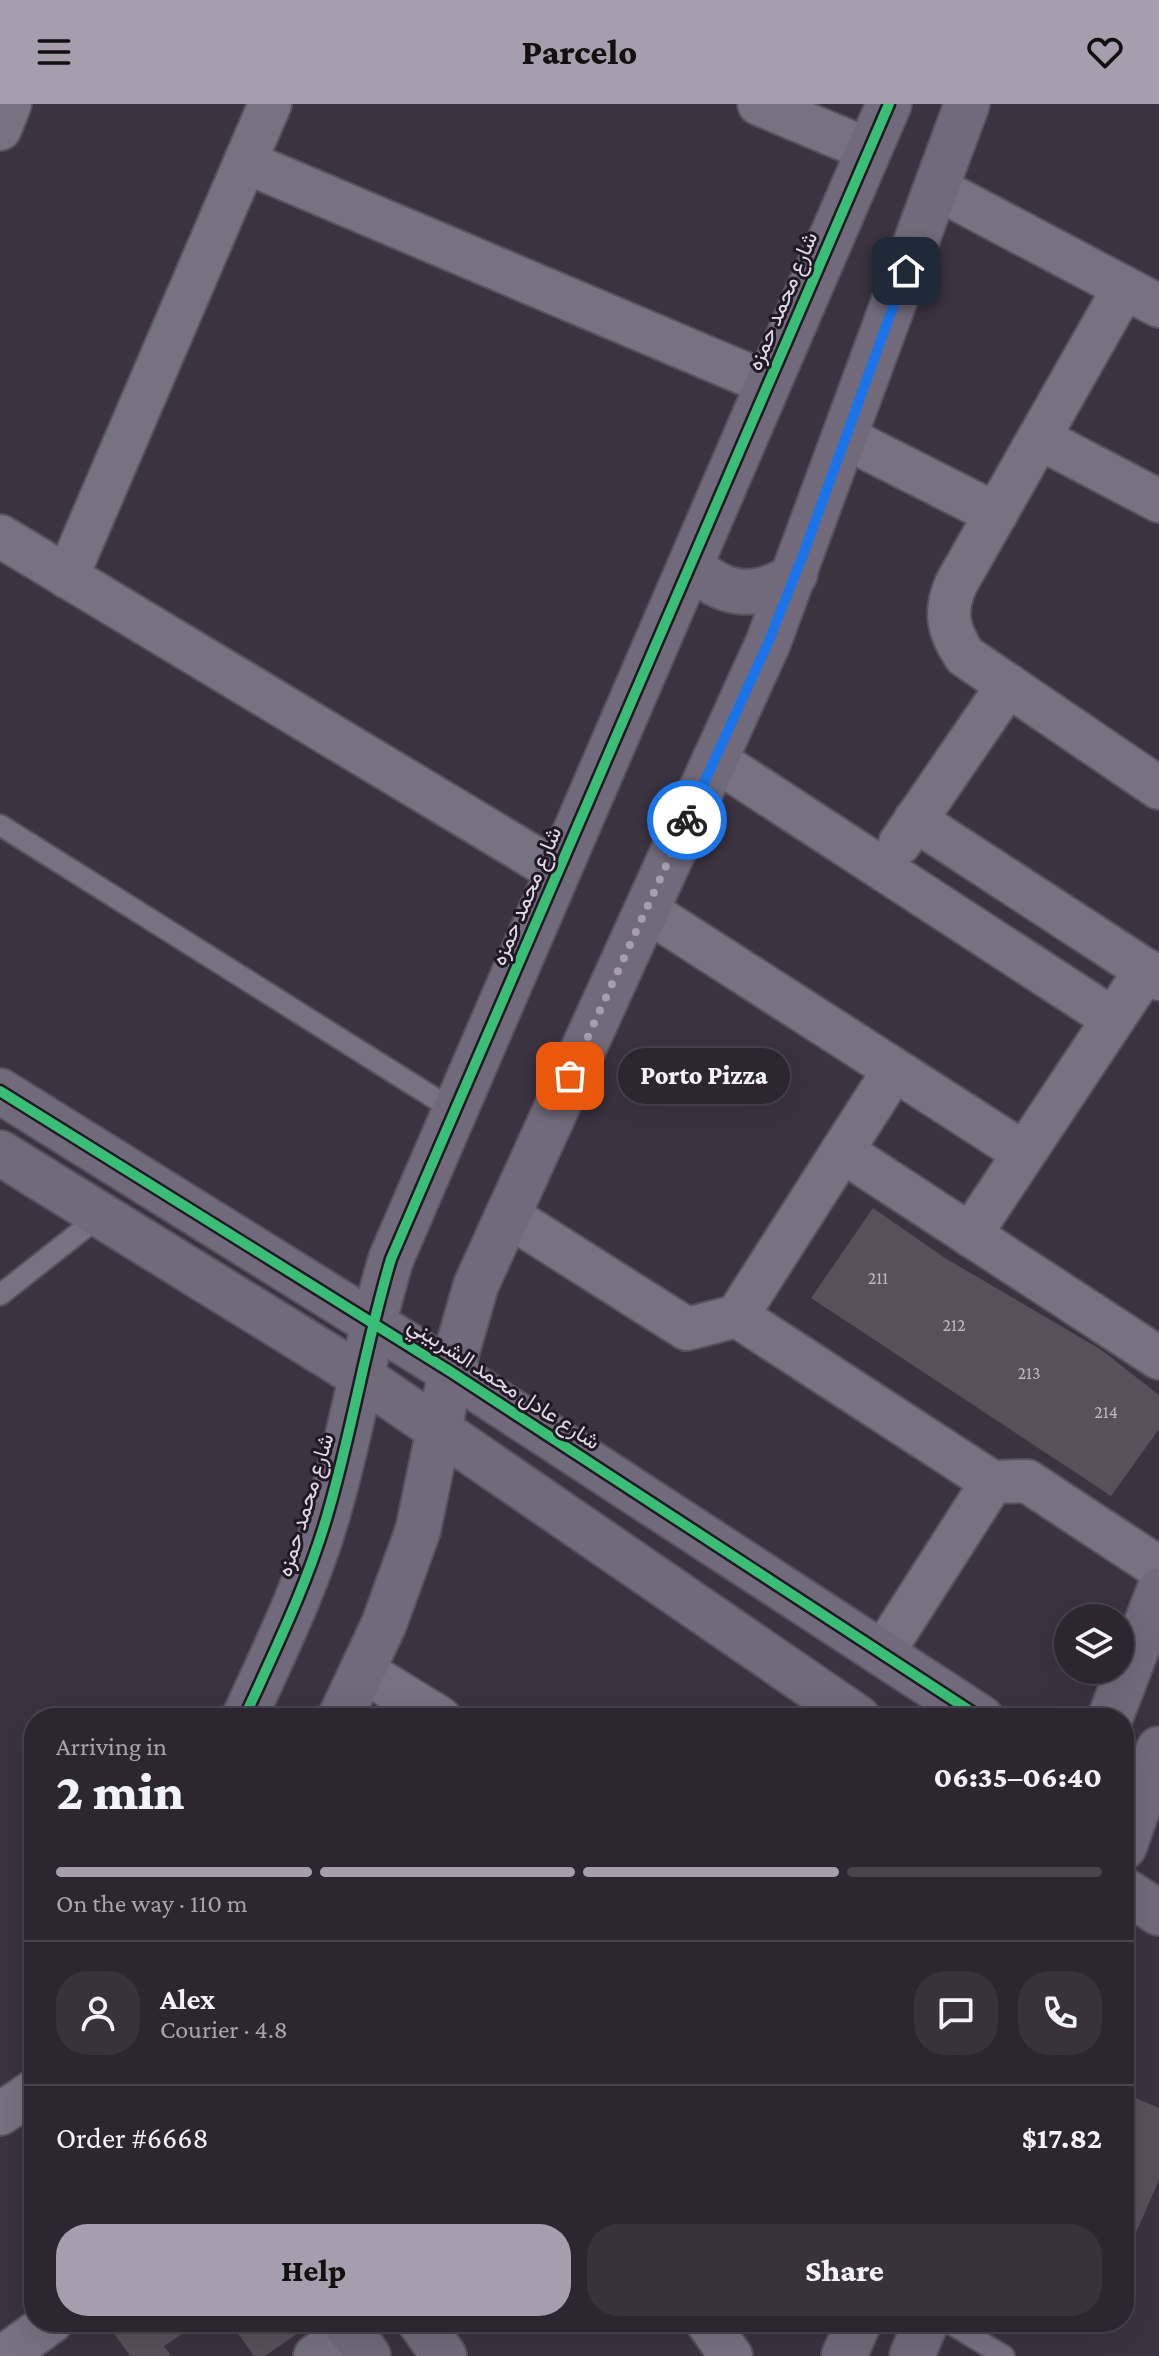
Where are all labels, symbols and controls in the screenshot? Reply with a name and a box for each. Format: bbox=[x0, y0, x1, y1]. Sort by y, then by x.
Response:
icon: menu bbox=[32, 30, 76, 74]
icon: heart bbox=[1083, 30, 1127, 74]
text: Parcelo bbox=[522, 32, 637, 72]
street label: شارع محمد حمزه bbox=[742, 228, 824, 375]
pin bbox=[872, 237, 940, 305]
icon: home bbox=[884, 249, 928, 293]
courier bbox=[647, 780, 727, 860]
icon: bike bbox=[665, 798, 709, 842]
street label: شارع محمد حمزه bbox=[486, 823, 568, 970]
pin bbox=[536, 1042, 604, 1110]
callout: Porto Pizza bbox=[618, 1048, 790, 1104]
icon: bag bbox=[548, 1054, 592, 1098]
text: Porto Pizza bbox=[640, 1061, 768, 1090]
house number: 211 bbox=[868, 1268, 888, 1288]
street label: شارع عادل محمد الشربيني bbox=[400, 1312, 605, 1459]
house number: 212 bbox=[942, 1315, 966, 1335]
house number: 213 bbox=[1017, 1363, 1041, 1383]
house number: 214 bbox=[1094, 1402, 1118, 1422]
street label: شارع محمد حمزه bbox=[271, 1431, 340, 1580]
map controls bbox=[1054, 1604, 1134, 1684]
button: layers bbox=[1054, 1604, 1134, 1684]
text: Arriving in bbox=[56, 1732, 167, 1761]
text: 06:35–06:40 bbox=[933, 1760, 1102, 1793]
text: 2 min bbox=[56, 1762, 184, 1820]
text: On the way · 110 m bbox=[56, 1889, 248, 1918]
button: person bbox=[56, 1971, 140, 2055]
button: chat bbox=[914, 1971, 998, 2055]
button: phone bbox=[1018, 1971, 1102, 2055]
text: Alex bbox=[160, 1982, 215, 2015]
text: Courier · 4.8 bbox=[160, 2015, 288, 2044]
text: Order #6668 bbox=[56, 2121, 209, 2154]
text: $17.82 bbox=[1022, 2121, 1102, 2154]
button: Help bbox=[56, 2224, 571, 2316]
button: Share bbox=[587, 2224, 1102, 2316]

